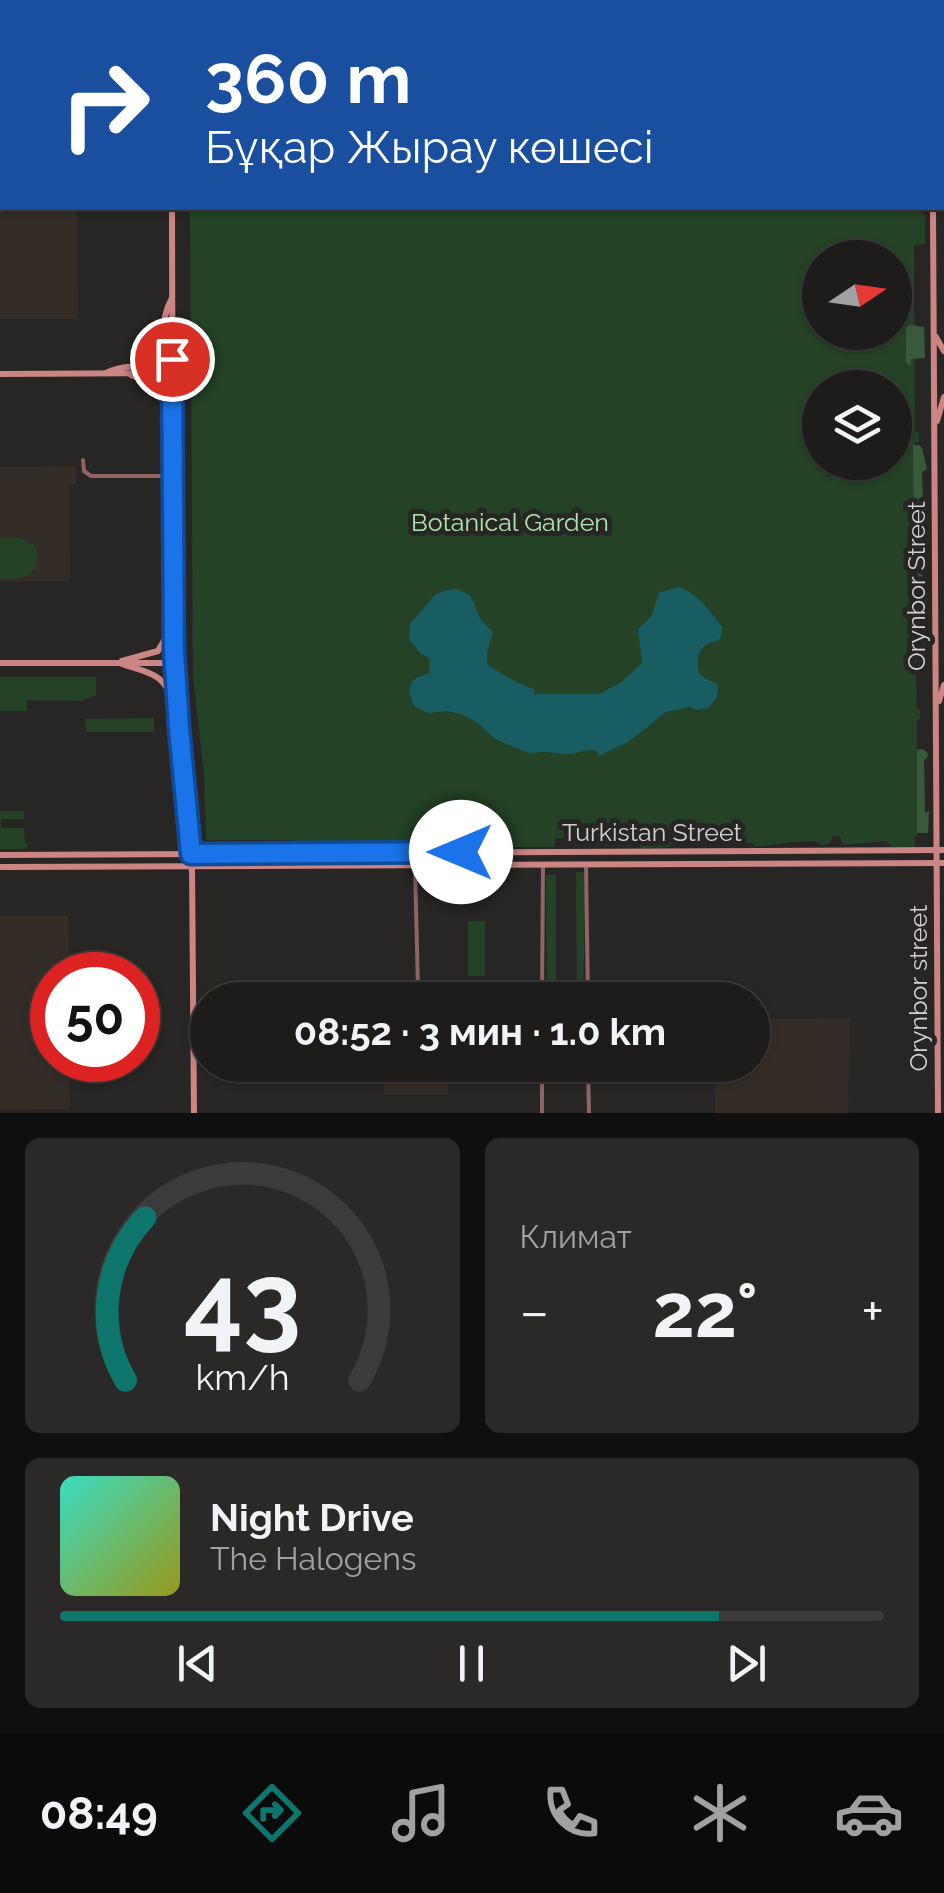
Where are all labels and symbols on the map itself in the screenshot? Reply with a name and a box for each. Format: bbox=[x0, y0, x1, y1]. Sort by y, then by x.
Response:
north arrow bbox=[802, 240, 912, 350]
pin bbox=[130, 317, 215, 402]
street label: Orynbor Street bbox=[901, 500, 931, 671]
park label: Botanical Garden bbox=[411, 507, 609, 537]
position arrow bbox=[409, 800, 513, 904]
street label: Turkistan Street bbox=[562, 817, 743, 847]
street label: Orynbor street bbox=[903, 904, 933, 1071]
speed limit sign: 50 bbox=[30, 952, 160, 1082]

